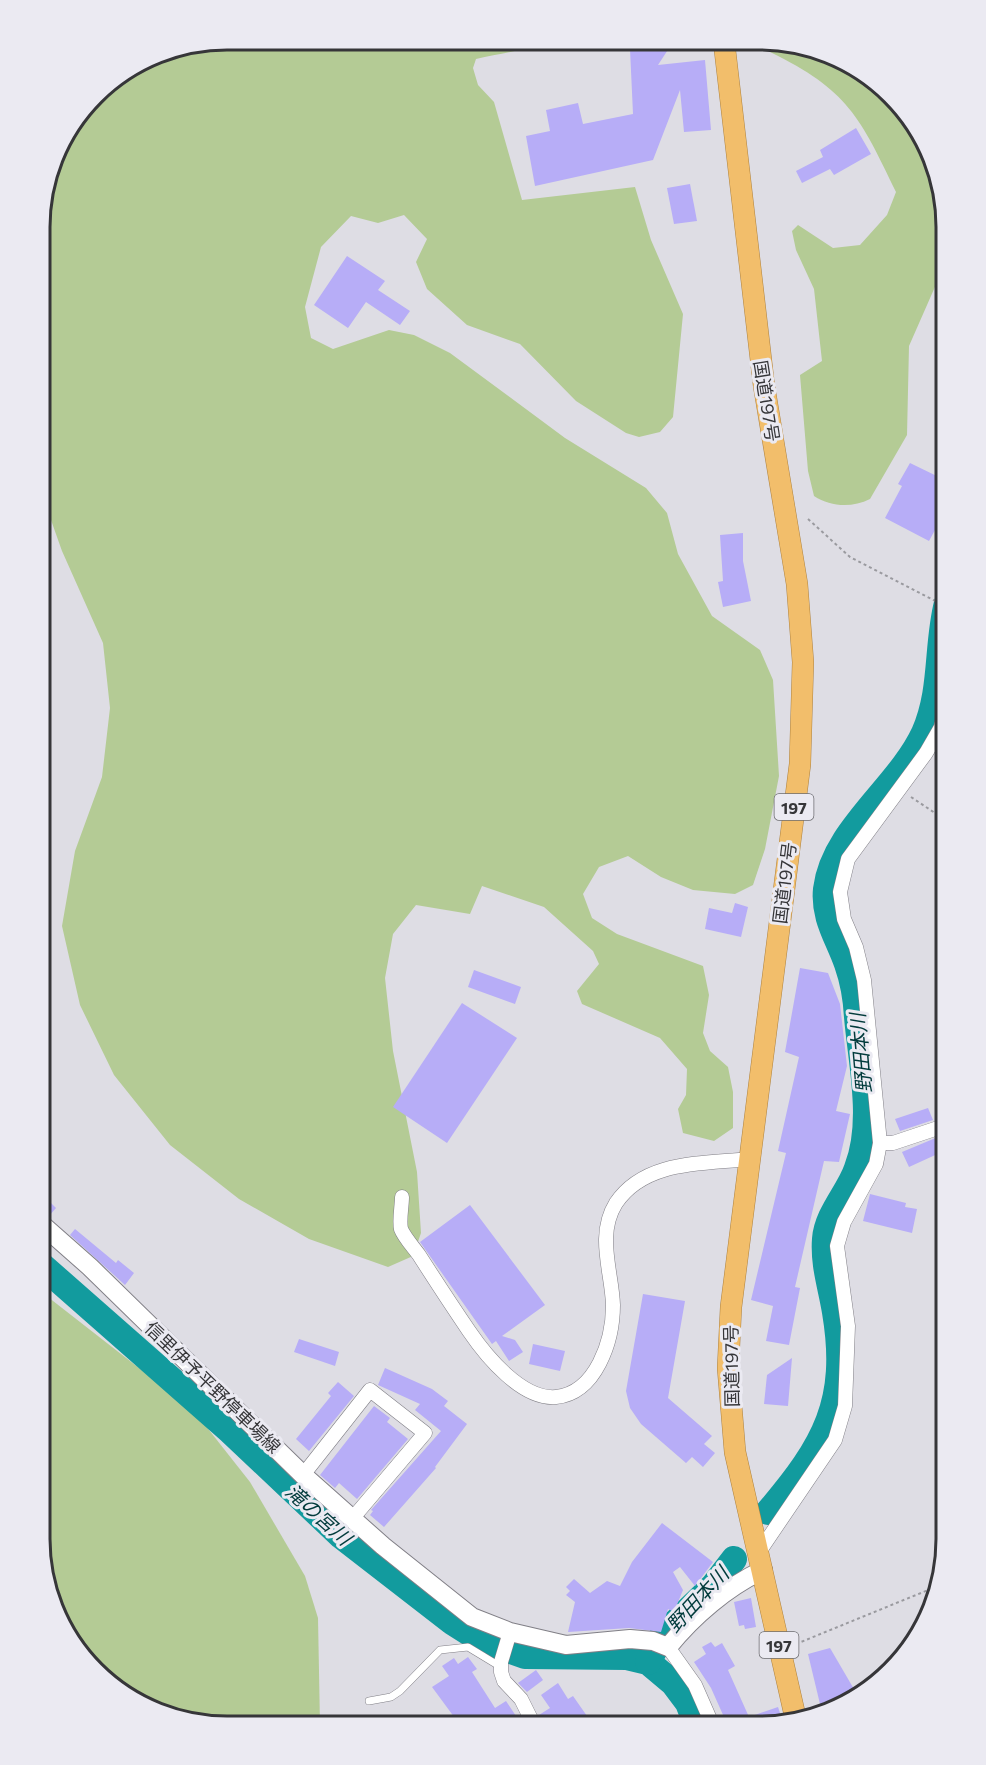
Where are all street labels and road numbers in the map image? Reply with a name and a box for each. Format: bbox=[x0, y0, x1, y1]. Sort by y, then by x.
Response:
street label: 国道197号 bbox=[750, 359, 784, 443]
road number: 197 bbox=[774, 794, 814, 820]
street label: 国道197号 bbox=[768, 841, 800, 925]
street label: 信里伊予平野停車場線 bbox=[141, 1317, 285, 1457]
street label: 国道197号 bbox=[719, 1325, 743, 1407]
road number: 197 bbox=[760, 1632, 798, 1658]

